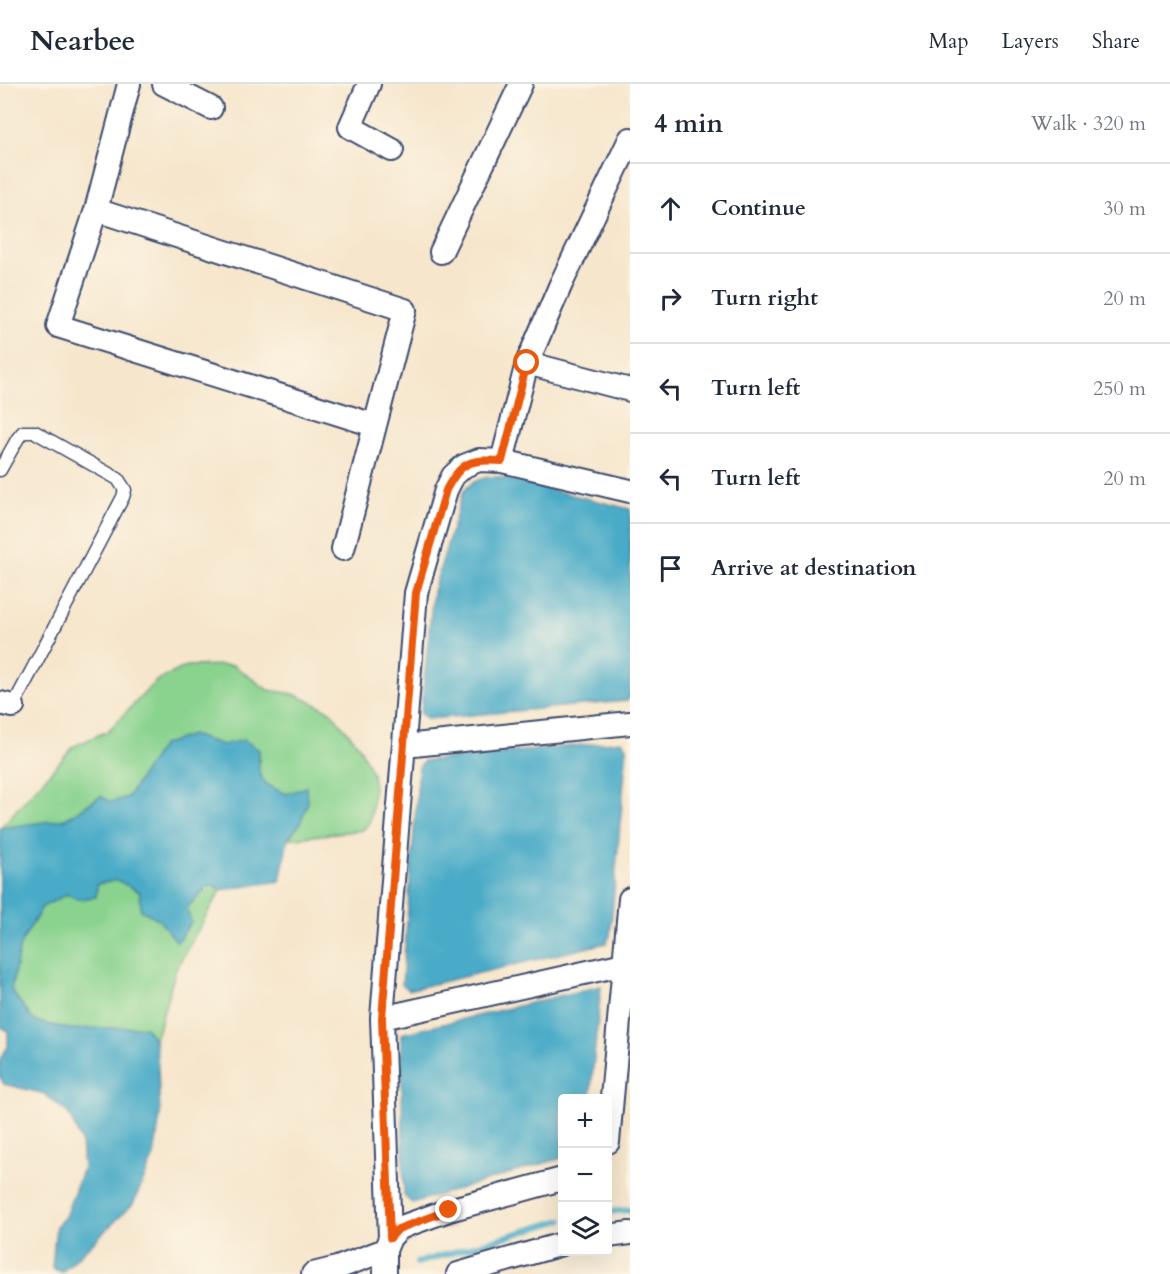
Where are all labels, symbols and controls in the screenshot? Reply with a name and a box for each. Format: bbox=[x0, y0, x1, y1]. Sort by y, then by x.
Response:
text: Nearbee bbox=[30, 22, 135, 60]
text: Map bbox=[929, 27, 969, 56]
text: Layers bbox=[1002, 27, 1059, 56]
text: Share bbox=[1092, 27, 1140, 56]
text: 4 min bbox=[654, 106, 723, 141]
text: Walk · 320 m bbox=[1031, 110, 1146, 137]
icon: ahead bbox=[654, 192, 687, 225]
text: Continue bbox=[711, 193, 806, 223]
text: 30 m bbox=[1103, 195, 1146, 222]
icon: right bbox=[654, 282, 687, 315]
text: Turn right bbox=[711, 283, 818, 313]
text: 20 m bbox=[1103, 285, 1146, 312]
route start bbox=[513, 349, 539, 375]
icon: left bbox=[654, 372, 687, 405]
text: Turn left bbox=[711, 373, 800, 403]
text: 250 m bbox=[1093, 375, 1146, 402]
icon: left bbox=[654, 462, 687, 495]
text: Turn left bbox=[711, 463, 800, 493]
text: 20 m bbox=[1103, 465, 1146, 492]
icon: arrive bbox=[654, 552, 687, 585]
text: Arrive at destination bbox=[711, 553, 916, 583]
map controls bbox=[558, 1094, 612, 1256]
button: + bbox=[558, 1094, 612, 1148]
button: − bbox=[558, 1148, 612, 1202]
route end bbox=[435, 1196, 461, 1222]
button: layers bbox=[558, 1202, 612, 1256]

